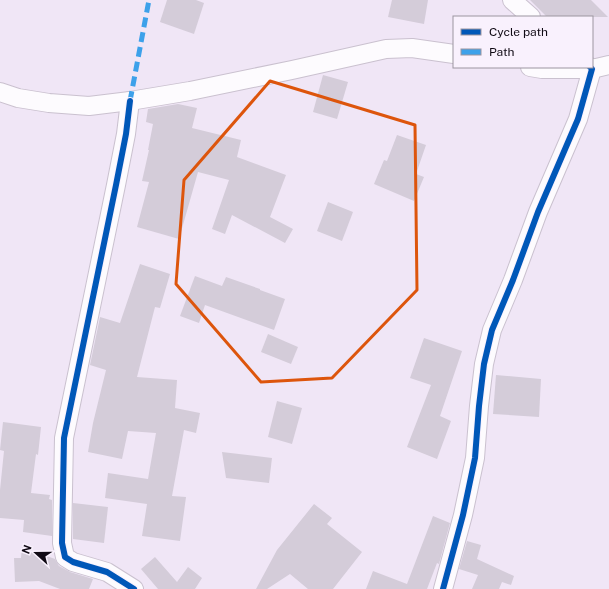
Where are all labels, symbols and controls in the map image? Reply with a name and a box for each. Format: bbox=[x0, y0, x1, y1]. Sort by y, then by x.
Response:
legend bbox=[453, 16, 593, 68]
text: Cycle path bbox=[489, 25, 548, 39]
text: Path bbox=[489, 45, 515, 59]
north arrow bbox=[16, 533, 56, 573]
text: N bbox=[20, 543, 34, 556]

